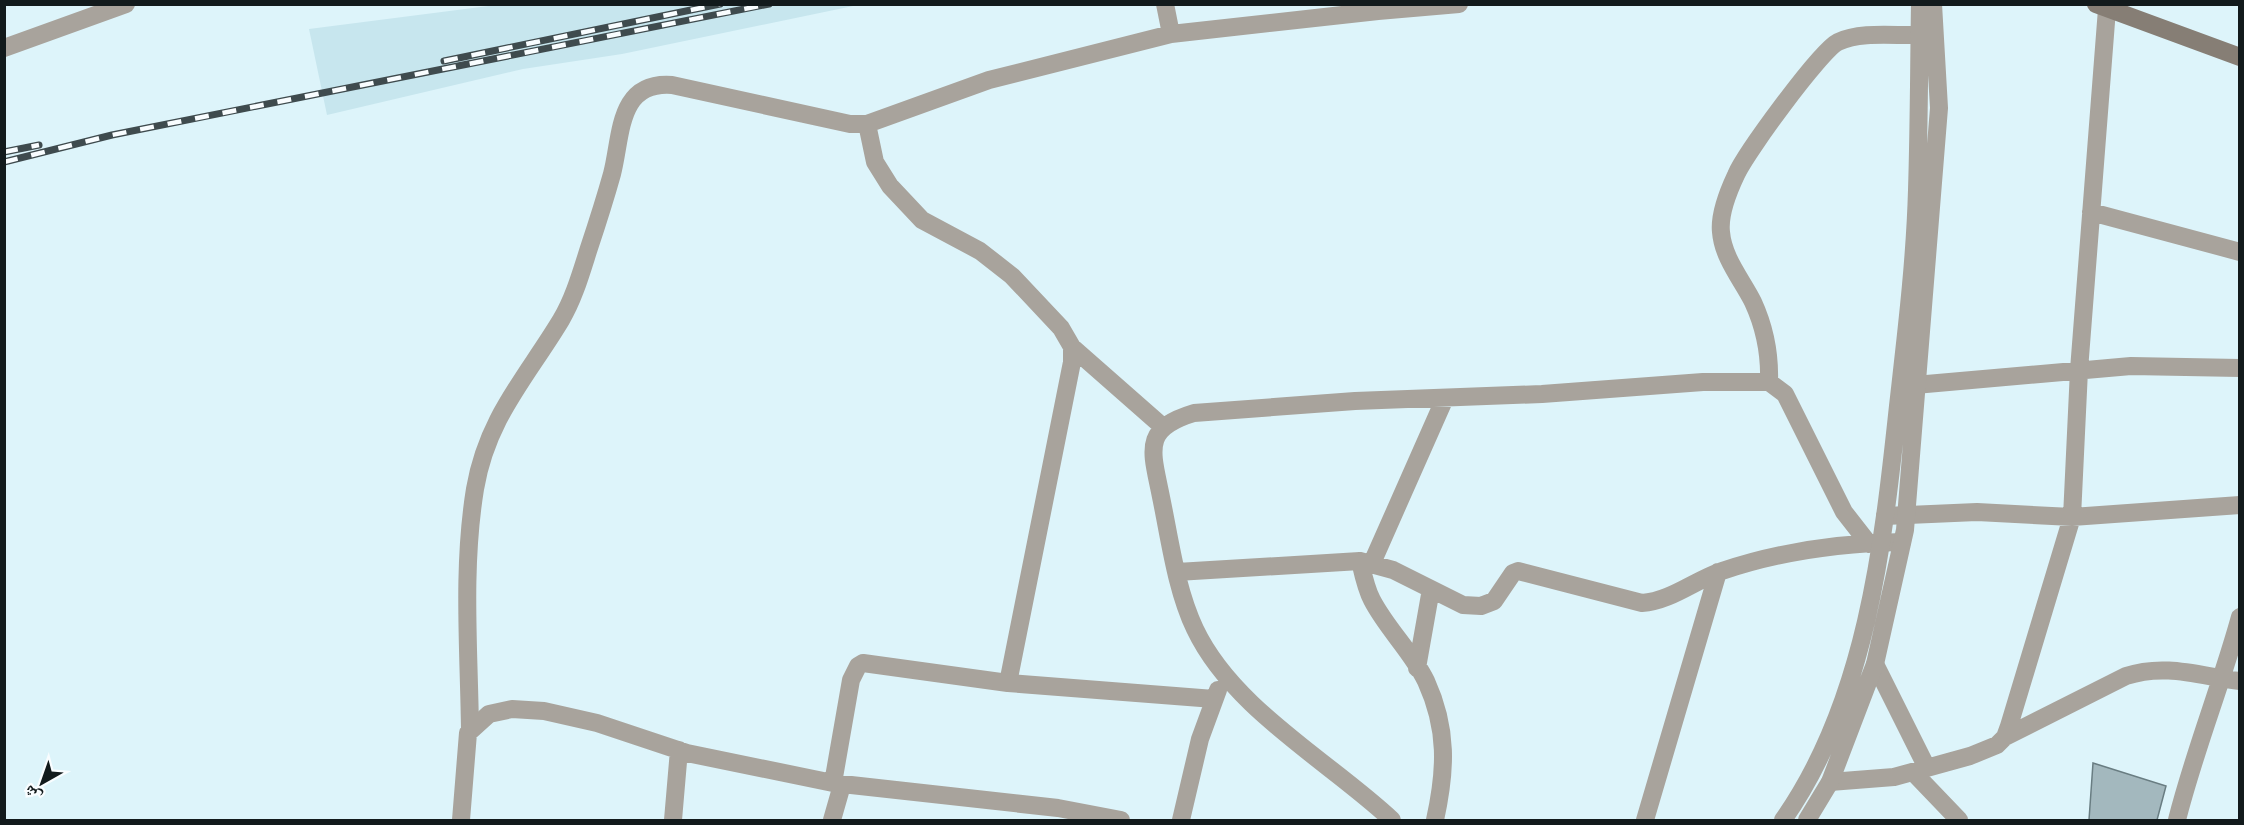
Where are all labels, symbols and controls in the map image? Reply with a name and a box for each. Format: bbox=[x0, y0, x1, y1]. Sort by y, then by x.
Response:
north arrow bbox=[12, 753, 72, 813]
text: ش bbox=[19, 781, 46, 808]

